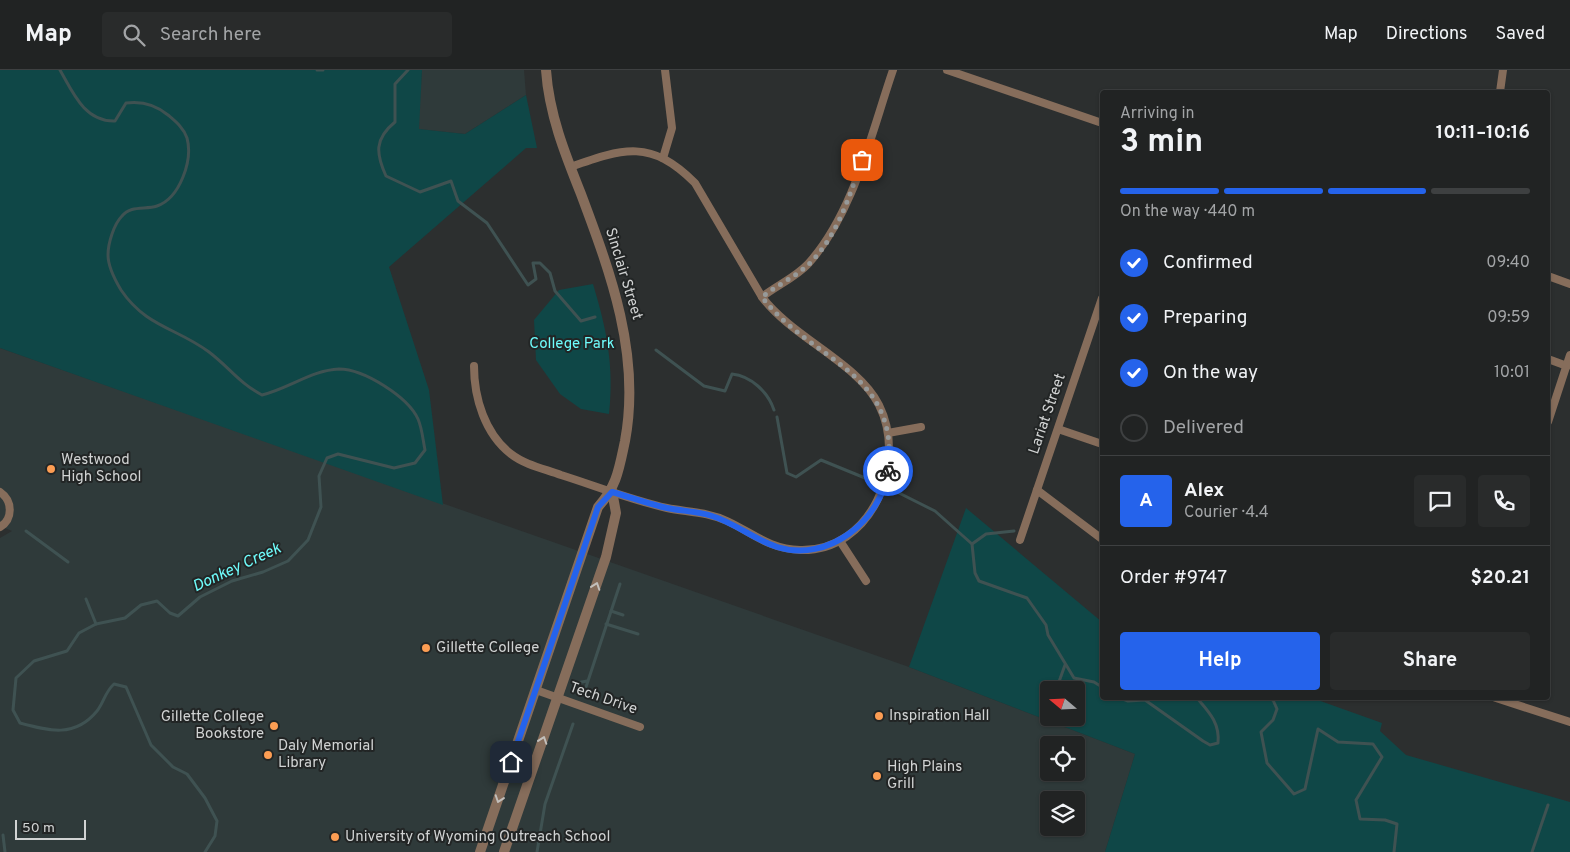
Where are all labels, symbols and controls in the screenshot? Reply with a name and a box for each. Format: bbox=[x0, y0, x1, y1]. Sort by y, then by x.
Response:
search box bbox=[102, 12, 452, 57]
text: Map bbox=[25, 20, 72, 50]
icon: search bbox=[120, 21, 148, 49]
text: Search here bbox=[160, 23, 261, 47]
text: Map bbox=[1324, 23, 1358, 46]
text: Directions bbox=[1386, 23, 1468, 46]
text: Saved bbox=[1496, 23, 1545, 46]
text: Arriving in bbox=[1120, 104, 1195, 124]
text: 10:11–10:16 bbox=[1436, 121, 1530, 145]
text: 3 min bbox=[1120, 123, 1203, 163]
pin bbox=[841, 139, 883, 181]
icon: bag bbox=[848, 146, 876, 174]
text: On the way · 440 m bbox=[1120, 202, 1255, 222]
street label: Sinclair Street bbox=[600, 226, 646, 322]
icon: check bbox=[1120, 249, 1148, 277]
text: Confirmed bbox=[1163, 251, 1253, 275]
text: 09:40 bbox=[1486, 253, 1530, 273]
icon: check bbox=[1120, 304, 1148, 332]
text: Preparing bbox=[1163, 306, 1247, 330]
text: 09:59 bbox=[1487, 308, 1530, 328]
park label: College Park bbox=[529, 335, 615, 354]
icon: check bbox=[1120, 359, 1148, 387]
text: On the way bbox=[1163, 361, 1258, 385]
text: 10:01 bbox=[1494, 363, 1530, 383]
street label: Lariat Street bbox=[1025, 371, 1071, 457]
text: Delivered bbox=[1163, 416, 1244, 440]
courier bbox=[863, 446, 913, 496]
place label: Westwood High School bbox=[61, 451, 142, 487]
icon: bike bbox=[874, 457, 902, 485]
marker: Westwood High School bbox=[45, 463, 57, 475]
button: chat bbox=[1414, 475, 1466, 527]
button: phone bbox=[1478, 475, 1530, 527]
text: Alex bbox=[1184, 479, 1224, 503]
text: A bbox=[1139, 489, 1153, 513]
text: Courier · 4.4 bbox=[1184, 503, 1269, 523]
water label: Donkey Creek bbox=[190, 538, 285, 597]
text: Order #9747 bbox=[1120, 566, 1227, 590]
text: $20.21 bbox=[1471, 566, 1530, 590]
one-way arrow bbox=[590, 582, 600, 591]
button: Help bbox=[1120, 632, 1320, 690]
button: Share bbox=[1330, 632, 1530, 690]
place label: Gillette College bbox=[436, 639, 539, 658]
marker: Gillette College bbox=[420, 642, 432, 654]
street label: Tech Drive bbox=[566, 679, 640, 719]
north arrow bbox=[1040, 681, 1085, 726]
map controls bbox=[1040, 681, 1085, 836]
place label: Inspiration Hall bbox=[889, 707, 989, 726]
place label: Gillette College Bookstore bbox=[161, 708, 264, 744]
marker: Inspiration Hall bbox=[873, 710, 885, 722]
marker: Gillette College Bookstore bbox=[268, 720, 280, 732]
one-way arrow bbox=[537, 736, 547, 744]
button: locate bbox=[1040, 736, 1085, 781]
place label: Daly Memorial Library bbox=[278, 737, 374, 773]
pin bbox=[490, 741, 532, 783]
icon: home bbox=[497, 748, 525, 776]
marker: Daly Memorial Library bbox=[262, 749, 274, 761]
place label: High Plains Grill bbox=[887, 758, 962, 794]
marker: High Plains Grill bbox=[871, 770, 883, 782]
button: layers bbox=[1040, 791, 1085, 836]
one-way arrow bbox=[495, 794, 505, 802]
scale bar bbox=[15, 817, 86, 840]
text: 50 m bbox=[22, 820, 55, 837]
place label: University of Wyoming Outreach School bbox=[345, 828, 610, 847]
marker: University of Wyoming Outreach School bbox=[329, 831, 341, 843]

